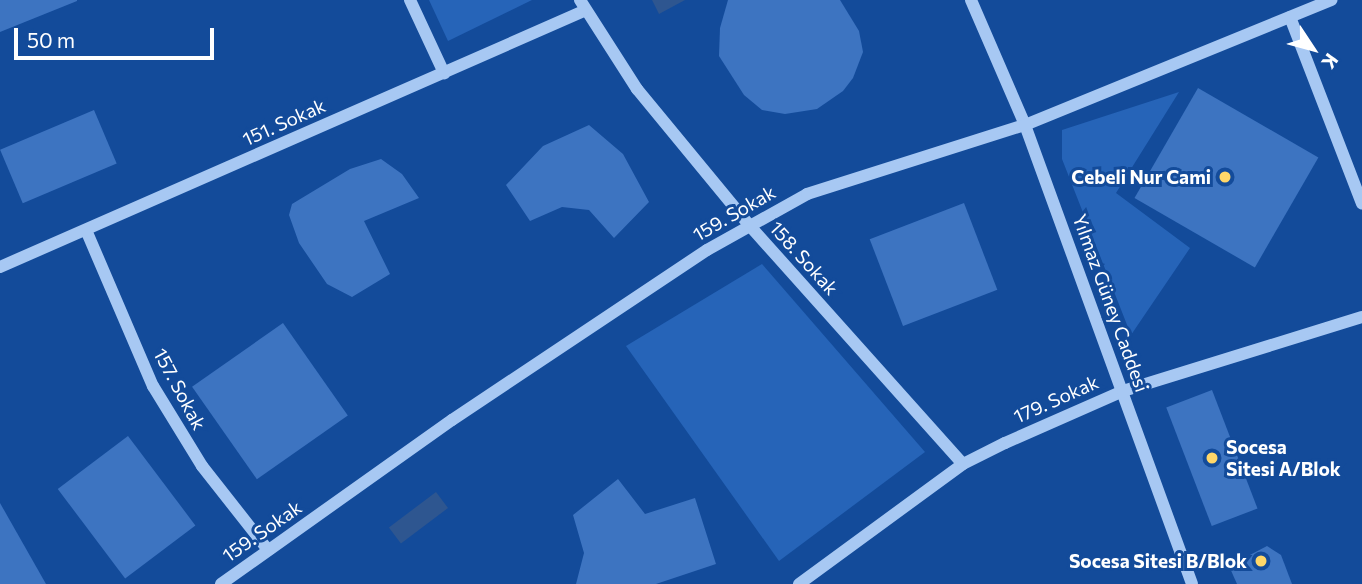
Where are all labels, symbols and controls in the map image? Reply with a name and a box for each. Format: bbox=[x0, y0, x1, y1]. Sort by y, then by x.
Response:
scale bar bbox=[18, 14, 217, 58]
north arrow bbox=[1278, 14, 1348, 84]
text: 50 m bbox=[27, 27, 75, 52]
text: K bbox=[1317, 50, 1344, 74]
street label: 151. Sokak bbox=[239, 94, 329, 150]
place label: Cebeli Nur Cami bbox=[1071, 166, 1211, 188]
marker: Cebeli Nur Cami bbox=[1217, 169, 1233, 185]
street label: 159. Sokak bbox=[689, 180, 779, 246]
street label: Yılmaz Güney Caddesi bbox=[1068, 211, 1154, 395]
street label: 158. Sokak bbox=[765, 216, 843, 300]
street label: 157. Sokak bbox=[149, 344, 211, 434]
street label: 179. Sokak bbox=[1010, 370, 1102, 428]
place label: Socesa Sitesi A/Blok bbox=[1226, 436, 1341, 480]
marker: Socesa Sitesi A/Blok bbox=[1204, 450, 1220, 466]
street label: 159. Sokak bbox=[218, 495, 306, 567]
place label: Socesa Sitesi B/Blok bbox=[1069, 550, 1247, 572]
marker: Socesa Sitesi B/Blok bbox=[1253, 553, 1269, 569]

